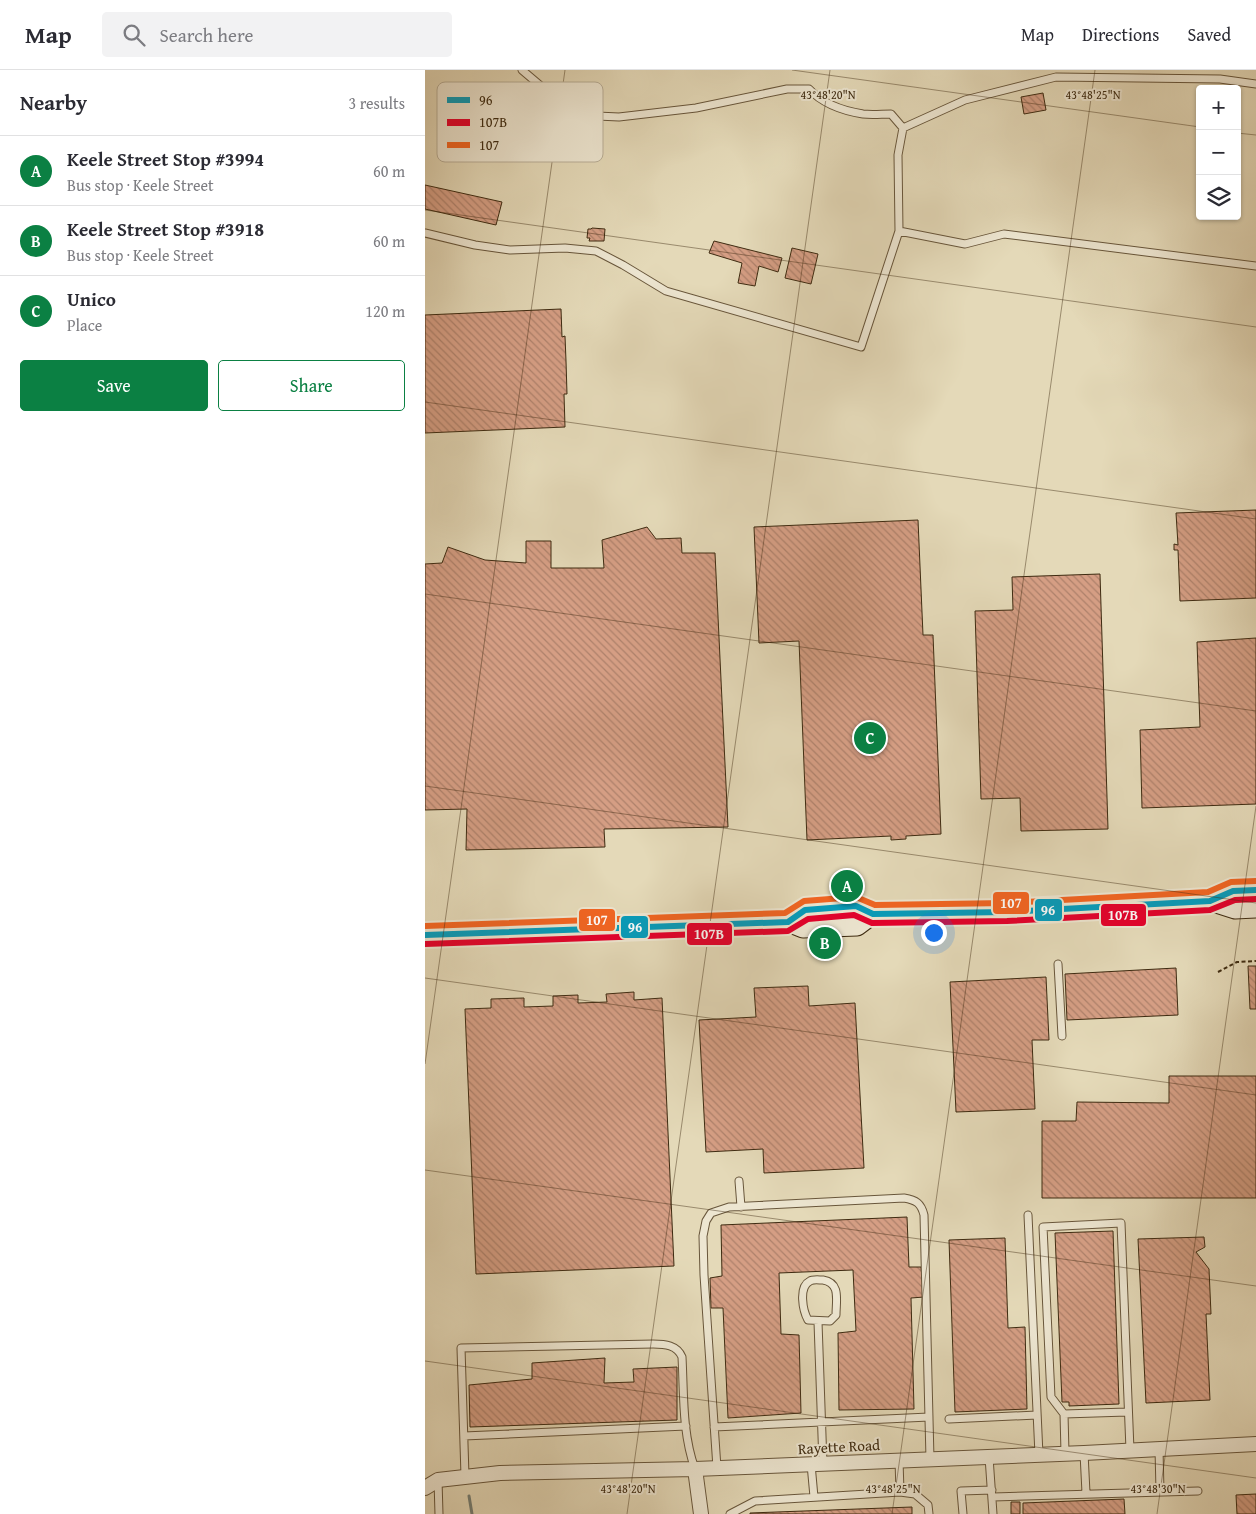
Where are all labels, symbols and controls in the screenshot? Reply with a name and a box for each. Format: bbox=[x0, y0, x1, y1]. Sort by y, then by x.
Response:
search box bbox=[102, 12, 452, 57]
text: Map bbox=[25, 17, 72, 52]
icon: search bbox=[120, 21, 148, 49]
text: Search here bbox=[160, 21, 253, 49]
text: Map bbox=[1021, 21, 1054, 48]
text: Directions bbox=[1082, 21, 1159, 48]
text: Saved bbox=[1187, 21, 1231, 48]
legend bbox=[437, 82, 603, 162]
map controls bbox=[1196, 85, 1241, 220]
button: + bbox=[1196, 85, 1241, 130]
text: 43°48'20"N bbox=[800, 86, 856, 103]
text: 43°48'25"N bbox=[1065, 86, 1121, 103]
text: Nearby bbox=[20, 87, 87, 118]
text: 96 bbox=[479, 90, 493, 110]
text: 3 results bbox=[348, 91, 405, 115]
text: 107B bbox=[479, 112, 507, 132]
button: − bbox=[1196, 130, 1241, 175]
text: 107 bbox=[479, 135, 499, 155]
text: Keele Street Stop #3994 bbox=[67, 145, 264, 173]
text: A bbox=[31, 159, 41, 183]
text: 60 m bbox=[373, 159, 405, 183]
text: Bus stop · Keele Street bbox=[67, 173, 214, 197]
button: layers bbox=[1196, 175, 1241, 220]
text: Keele Street Stop #3918 bbox=[67, 215, 264, 243]
text: B bbox=[31, 229, 41, 253]
text: 60 m bbox=[373, 229, 405, 253]
text: Bus stop · Keele Street bbox=[67, 243, 214, 267]
text: Unico bbox=[67, 285, 116, 313]
text: C bbox=[31, 299, 41, 323]
text: 120 m bbox=[365, 299, 405, 323]
text: Place bbox=[67, 313, 102, 337]
button: Save bbox=[20, 360, 208, 411]
button: Share bbox=[218, 360, 405, 411]
pin: C bbox=[854, 719, 886, 757]
pin: A bbox=[831, 867, 863, 905]
line badge: 107 bbox=[992, 891, 1030, 915]
text: 107 bbox=[1000, 893, 1022, 913]
line badge: 96 bbox=[1034, 898, 1063, 922]
text: 96 bbox=[1041, 900, 1055, 920]
line badge: 107B bbox=[1100, 903, 1147, 927]
text: 107B bbox=[1108, 905, 1138, 925]
line badge: 107 bbox=[578, 908, 616, 932]
text: 107 bbox=[586, 910, 608, 930]
line badge: 96 bbox=[620, 915, 649, 939]
text: 96 bbox=[628, 917, 642, 937]
your location bbox=[921, 920, 947, 946]
line badge: 107B bbox=[686, 922, 733, 946]
text: 107B bbox=[694, 924, 724, 944]
pin: B bbox=[809, 924, 841, 962]
street label: Rayette Road bbox=[797, 1434, 881, 1459]
text: 43°48'20"N bbox=[600, 1480, 656, 1497]
text: 43°48'25"N bbox=[865, 1480, 921, 1497]
text: 43°48'30"N bbox=[1130, 1480, 1186, 1497]

